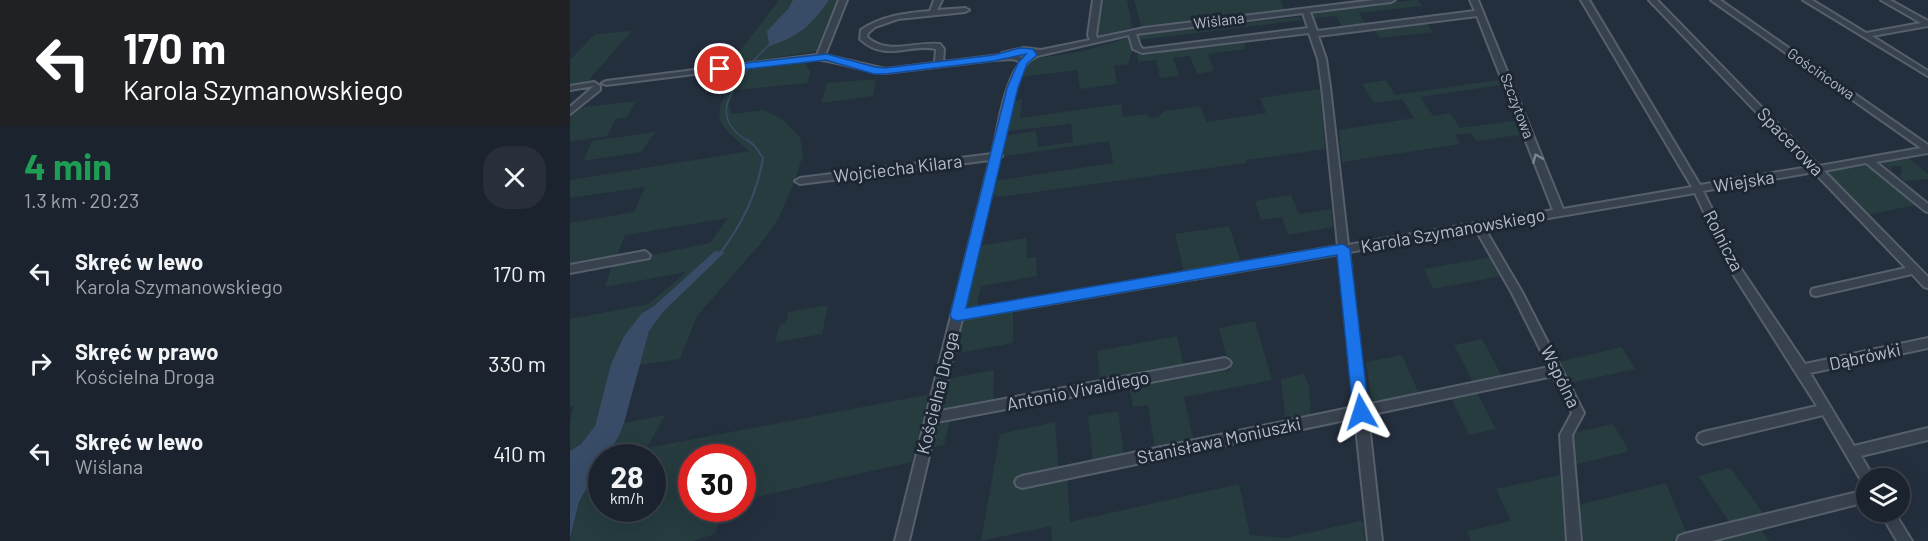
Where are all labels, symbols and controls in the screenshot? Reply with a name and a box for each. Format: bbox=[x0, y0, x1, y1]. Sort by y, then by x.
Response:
street label: Wiślana bbox=[1192, 8, 1245, 32]
text: 170 m bbox=[123, 22, 226, 72]
icon: left bbox=[24, 24, 102, 102]
pin bbox=[694, 43, 745, 94]
street label: Gościńcowa bbox=[1784, 43, 1859, 103]
icon: arrive bbox=[703, 52, 736, 85]
street label: Szczytowa bbox=[1497, 71, 1539, 141]
text: Karola Szymanowskiego bbox=[123, 73, 404, 105]
street label: Spacerowa bbox=[1753, 103, 1829, 180]
text: 4 min bbox=[24, 144, 112, 187]
button: close bbox=[483, 146, 546, 209]
street label: Wojciecha Kilara bbox=[832, 149, 963, 187]
one-way arrow bbox=[1532, 154, 1544, 165]
street label: Wiejska bbox=[1712, 165, 1776, 197]
text: 1.3 km · 20:23 bbox=[24, 188, 139, 212]
street label: Karola Szymanowskiego bbox=[1359, 203, 1547, 257]
street label: Rolnicza bbox=[1699, 206, 1749, 275]
text: Skręć w lewo bbox=[75, 248, 203, 274]
icon: left bbox=[24, 257, 57, 290]
text: 170 m bbox=[493, 260, 546, 286]
text: Karola Szymanowskiego bbox=[75, 274, 283, 298]
street label: Kościelna Droga bbox=[911, 329, 963, 456]
text: Skręć w prawo bbox=[75, 338, 219, 364]
street label: Dąbrówki bbox=[1827, 338, 1902, 374]
street label: Wspólna bbox=[1536, 342, 1585, 411]
icon: right bbox=[24, 347, 57, 380]
text: 330 m bbox=[488, 350, 546, 376]
text: Kościelna Droga bbox=[75, 364, 215, 388]
street label: Antonio Vivaldiego bbox=[1005, 365, 1151, 415]
position arrow bbox=[1329, 380, 1393, 444]
street label: Stanisława Moniuszki bbox=[1135, 412, 1303, 468]
text: Skręć w lewo bbox=[75, 428, 203, 454]
icon: left bbox=[24, 437, 57, 470]
text: 410 m bbox=[493, 440, 546, 466]
speed limit sign: 30 bbox=[678, 444, 756, 522]
text: Wiślana bbox=[75, 454, 143, 478]
text: 28 bbox=[610, 458, 644, 494]
map controls bbox=[1856, 468, 1910, 522]
button: layers bbox=[1856, 468, 1910, 522]
text: km/h bbox=[610, 489, 644, 507]

